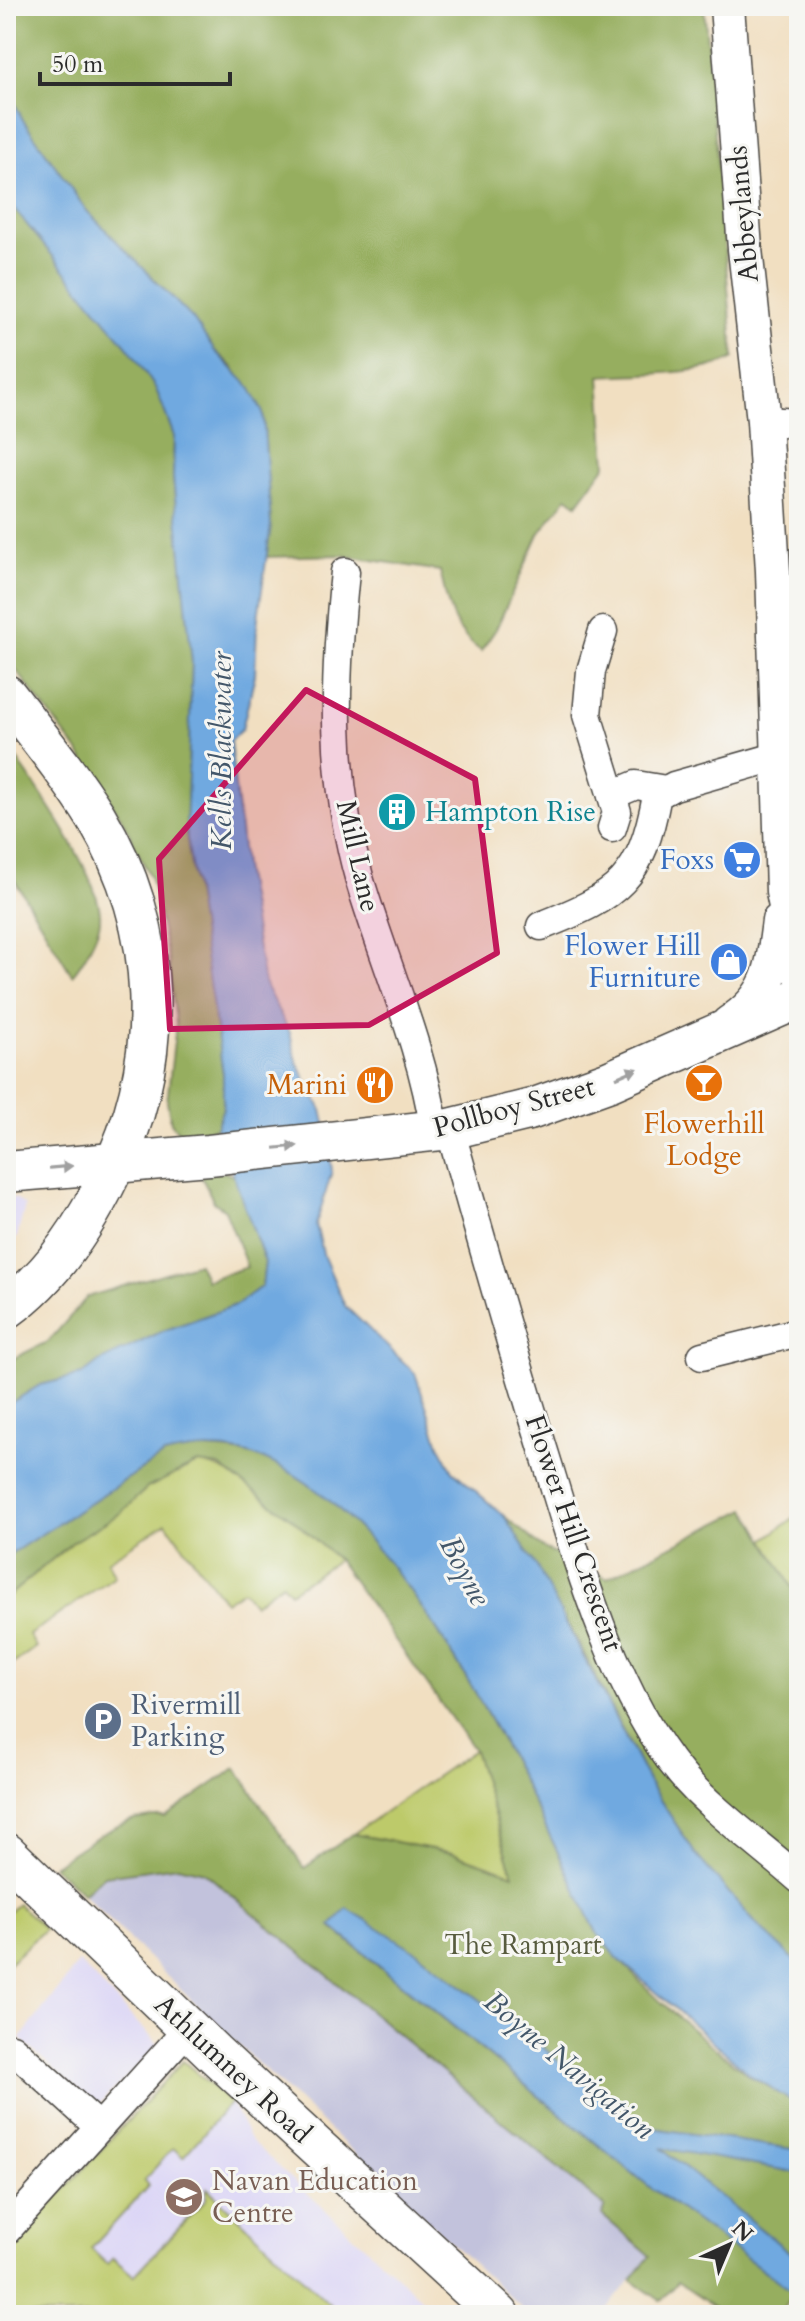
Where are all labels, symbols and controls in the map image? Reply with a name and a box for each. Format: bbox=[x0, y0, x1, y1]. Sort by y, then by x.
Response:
scale bar bbox=[40, 36, 230, 86]
text: 50 m bbox=[52, 48, 104, 81]
street label: Abbeylands bbox=[718, 144, 768, 284]
water label: Kells Blackwater bbox=[201, 650, 242, 850]
building icon: Hampton Rise bbox=[376, 791, 418, 833]
place label: Hampton Rise bbox=[425, 793, 596, 831]
street label: Mill Lane bbox=[327, 796, 389, 916]
supermarket icon: Foxs bbox=[721, 839, 763, 881]
place label: Foxs bbox=[660, 841, 714, 879]
place label: Flower Hill Furniture bbox=[564, 927, 701, 997]
shop icon: Flower Hill Furniture bbox=[708, 941, 750, 983]
bar icon: Flowerhill Lodge bbox=[683, 1062, 725, 1104]
restaurant icon: Marini bbox=[354, 1064, 396, 1106]
place label: Marini bbox=[267, 1066, 347, 1104]
street label: Pollboy Street bbox=[429, 1067, 599, 1147]
one-way arrow bbox=[615, 1067, 639, 1080]
place label: Flowerhill Lodge bbox=[643, 1105, 765, 1175]
one-way arrow bbox=[274, 1141, 299, 1154]
one-way arrow bbox=[49, 1160, 74, 1173]
street label: Flower Hill Crescent bbox=[516, 1410, 632, 1657]
water label: Boyne bbox=[430, 1529, 501, 1614]
place label: Rivermill Parking bbox=[131, 1686, 241, 1756]
parking icon: Rivermill Parking bbox=[82, 1700, 124, 1742]
park label: The Rampart bbox=[444, 1926, 602, 1964]
water label: Boyne Navigation bbox=[475, 1981, 664, 2149]
street label: Athlumney Road bbox=[146, 1986, 320, 2152]
place label: Navan Education Centre bbox=[212, 2162, 418, 2232]
school or university icon: Navan Education Centre bbox=[163, 2176, 205, 2218]
north arrow bbox=[689, 2205, 769, 2285]
text: N bbox=[725, 2214, 759, 2249]

